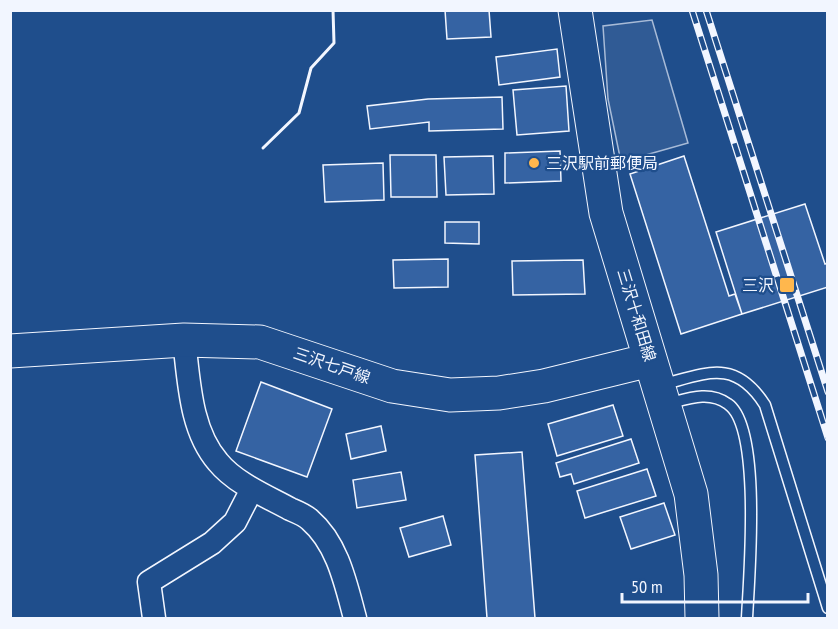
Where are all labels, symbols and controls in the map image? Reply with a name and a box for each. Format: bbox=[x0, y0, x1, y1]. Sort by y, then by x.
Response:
place label: 三沢駅前郵便局 bbox=[546, 153, 658, 173]
marker: 三沢駅前郵便局 bbox=[527, 156, 541, 170]
street label: 三沢十和田線 bbox=[613, 266, 661, 364]
place label: 三沢 bbox=[742, 275, 774, 295]
marker: 三沢 bbox=[778, 276, 796, 294]
street label: 三沢七戸線 bbox=[291, 343, 373, 387]
scale bar bbox=[622, 566, 808, 604]
text: 50 m bbox=[631, 575, 663, 598]

